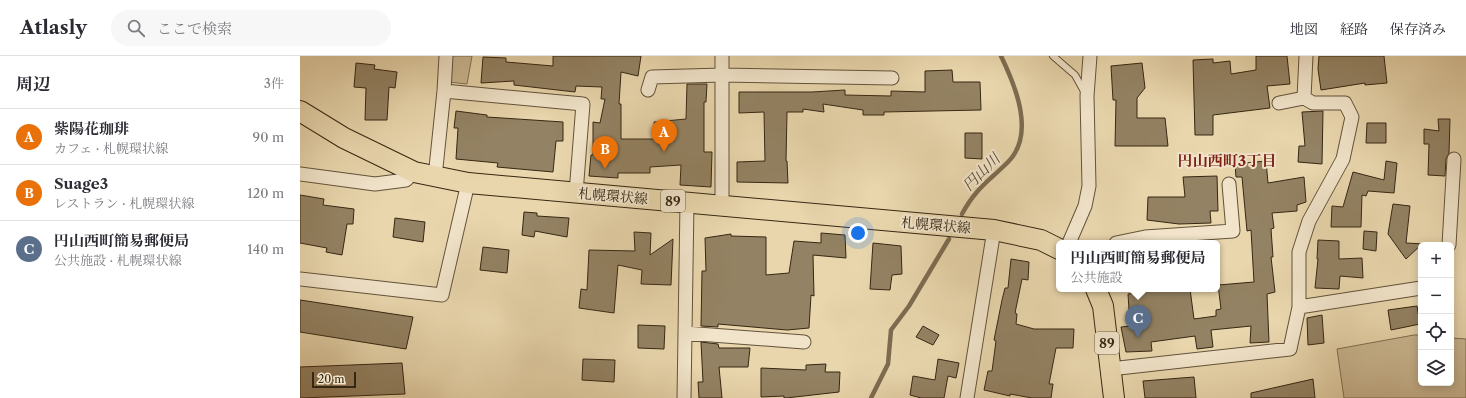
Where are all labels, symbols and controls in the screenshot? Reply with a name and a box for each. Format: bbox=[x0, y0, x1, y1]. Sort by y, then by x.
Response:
search box bbox=[111, 10, 391, 46]
text: Atlasly bbox=[20, 16, 87, 39]
icon: search bbox=[125, 17, 147, 39]
text: ここで検索 bbox=[157, 19, 232, 38]
text: 地図 bbox=[1290, 20, 1318, 38]
text: 経路 bbox=[1340, 20, 1368, 38]
text: 保存済み bbox=[1390, 20, 1446, 38]
text: 周辺 bbox=[16, 74, 50, 94]
text: 3件 bbox=[264, 75, 284, 91]
text: 紫陽花珈琲 bbox=[54, 119, 129, 138]
pin: A bbox=[651, 119, 677, 152]
text: A bbox=[24, 129, 34, 145]
text: 90 m bbox=[253, 129, 284, 145]
pin: B bbox=[592, 136, 618, 169]
text: カフェ · 札幌環状線 bbox=[54, 140, 168, 156]
water label: 円山川 bbox=[958, 148, 1005, 195]
district label: 円山西町3丁目 bbox=[1178, 151, 1276, 170]
text: Suage3 bbox=[54, 174, 108, 193]
street label: 札幌環状線 bbox=[577, 184, 649, 208]
text: B bbox=[24, 185, 34, 201]
text: 120 m bbox=[247, 185, 284, 201]
road number: 89 bbox=[661, 190, 685, 212]
text: レストラン · 札幌環状線 bbox=[54, 195, 194, 211]
street label: 札幌環状線 bbox=[900, 213, 972, 237]
your location bbox=[848, 223, 868, 243]
text: 円山西町簡易郵便局 bbox=[54, 231, 189, 250]
popup bbox=[1056, 240, 1220, 292]
text: C bbox=[24, 241, 34, 257]
text: 140 m bbox=[247, 241, 284, 257]
map controls bbox=[1418, 242, 1454, 386]
button: + bbox=[1418, 242, 1454, 278]
text: 円山西町簡易郵便局 bbox=[1070, 248, 1206, 267]
text: 公共施設 · 札幌環状線 bbox=[54, 252, 182, 268]
text: 公共施設 bbox=[1070, 269, 1123, 285]
button: − bbox=[1418, 278, 1454, 314]
pin: C bbox=[1125, 305, 1151, 338]
button: locate bbox=[1418, 314, 1454, 350]
road number: 89 bbox=[1095, 332, 1119, 354]
button: layers bbox=[1418, 350, 1454, 386]
scale bar bbox=[312, 370, 356, 389]
text: 20 m bbox=[318, 372, 344, 386]

